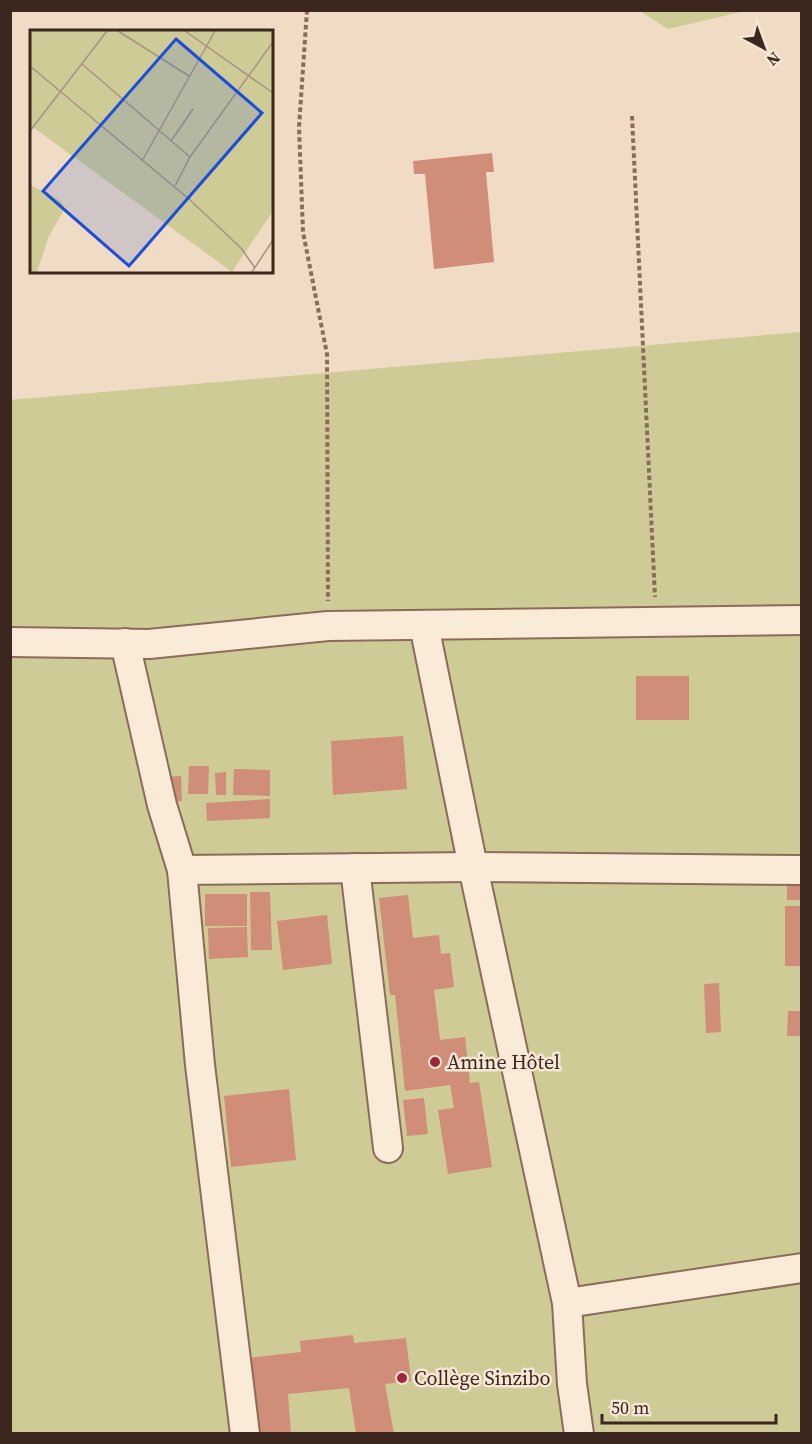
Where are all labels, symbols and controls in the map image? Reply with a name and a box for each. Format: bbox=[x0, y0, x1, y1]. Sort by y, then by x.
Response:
north arrow bbox=[734, 18, 794, 78]
inset map bbox=[30, 30, 273, 273]
text: N bbox=[762, 47, 785, 72]
place label: Amine Hôtel bbox=[447, 1048, 560, 1076]
marker: Amine Hôtel bbox=[428, 1055, 442, 1069]
place label: Collège Sinzibo bbox=[414, 1364, 550, 1392]
marker: Collège Sinzibo bbox=[395, 1371, 409, 1385]
scale bar bbox=[602, 1387, 776, 1425]
text: 50 m bbox=[611, 1395, 649, 1420]

